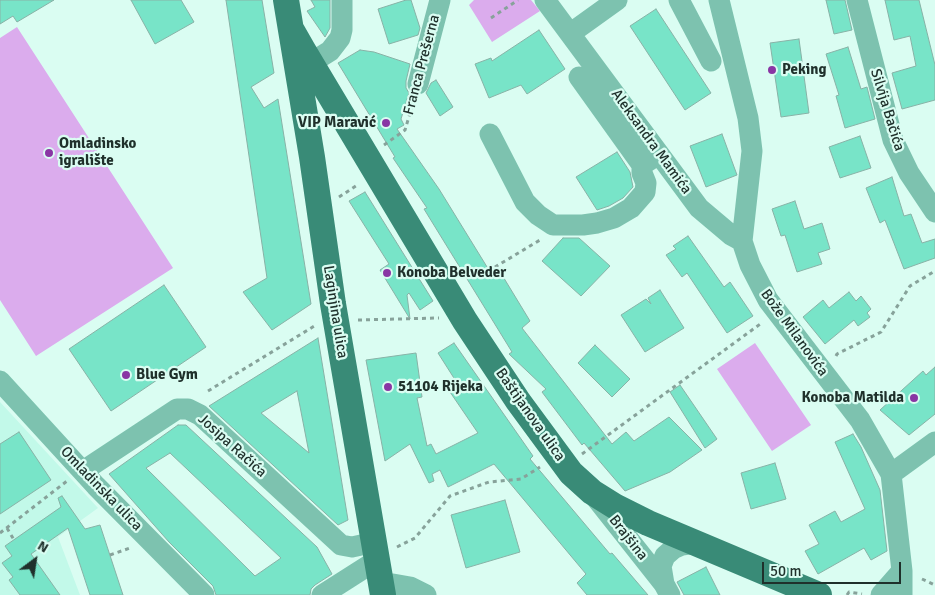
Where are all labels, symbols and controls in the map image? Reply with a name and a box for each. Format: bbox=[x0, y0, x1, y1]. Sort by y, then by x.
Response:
street label: Franca Prešerna bbox=[400, 13, 444, 117]
place label: Peking bbox=[782, 61, 826, 79]
marker: Peking bbox=[766, 64, 778, 76]
street label: Silvija Bačića bbox=[866, 67, 908, 153]
street label: Aleksandra Mamića bbox=[607, 86, 695, 198]
place label: VIP Maravić bbox=[298, 114, 376, 132]
marker: VIP Maravić bbox=[380, 117, 392, 129]
place label: Omladinsko igralište bbox=[59, 135, 136, 170]
marker: Omladinsko igralište bbox=[43, 147, 55, 159]
street label: Laginjina ulica bbox=[319, 264, 351, 360]
place label: Konoba Belveder bbox=[397, 264, 506, 282]
marker: Konoba Belveder bbox=[381, 267, 393, 279]
street label: Bože Milanovića bbox=[756, 286, 832, 380]
street label: Baštijanova ulica bbox=[491, 365, 569, 465]
place label: Blue Gym bbox=[136, 366, 198, 384]
marker: Blue Gym bbox=[120, 369, 132, 381]
place label: 51104 Rijeka bbox=[398, 378, 483, 396]
marker: 51104 Rijeka bbox=[382, 381, 394, 393]
place label: Konoba Matilda bbox=[801, 389, 904, 407]
marker: Konoba Matilda bbox=[908, 392, 920, 404]
street label: Josipa Račića bbox=[194, 410, 270, 482]
street label: Omladinska ulica bbox=[56, 443, 146, 535]
street label: Brajšina bbox=[605, 512, 651, 564]
north arrow bbox=[10, 535, 60, 585]
text: N bbox=[34, 537, 52, 557]
scale bar bbox=[765, 552, 904, 584]
text: 50 m bbox=[770, 562, 801, 580]

